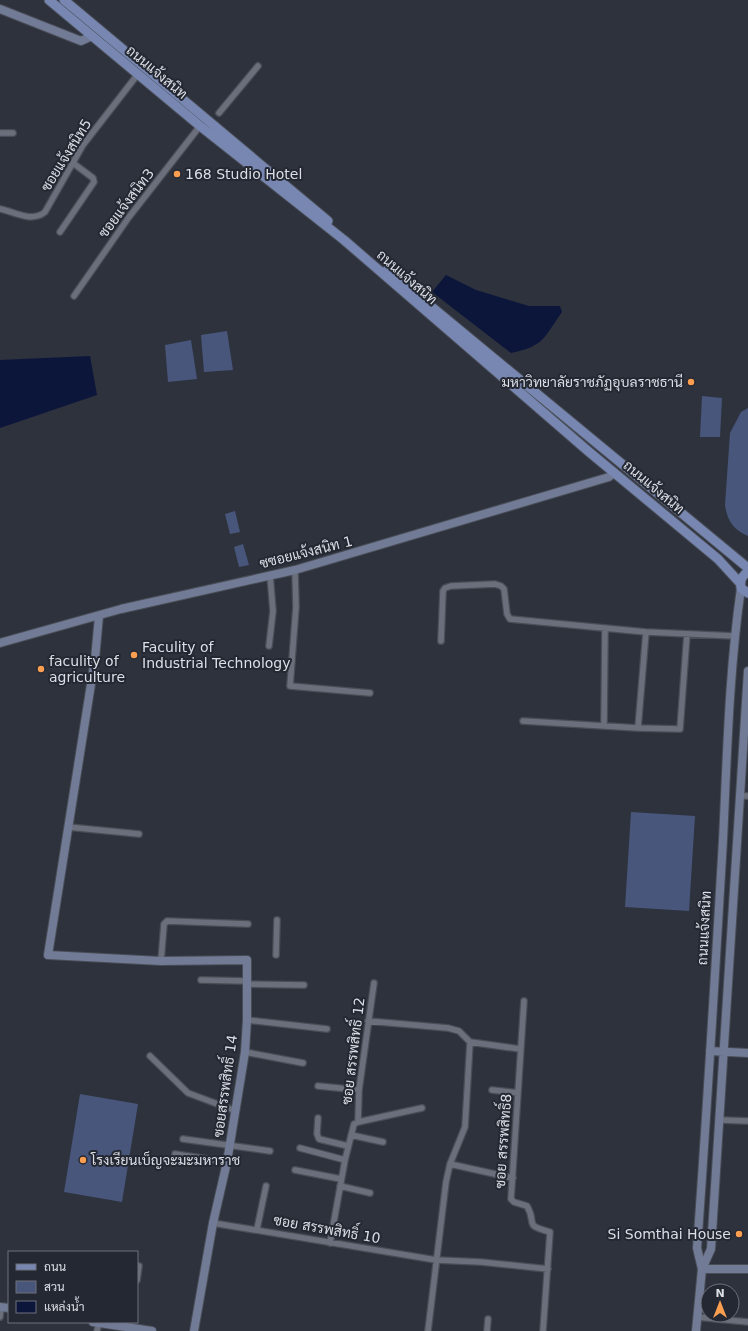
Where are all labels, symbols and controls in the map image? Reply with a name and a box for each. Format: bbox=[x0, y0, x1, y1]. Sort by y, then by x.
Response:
street label: ถนนแจ้งสนิท bbox=[123, 41, 191, 102]
street label: ซอยแจ้งสนิท5 bbox=[37, 115, 95, 194]
street label: ซอยแจ้งสนิท3 bbox=[94, 165, 157, 241]
place label: 168 Studio Hotel bbox=[185, 166, 302, 182]
marker: 168 Studio Hotel bbox=[172, 169, 182, 179]
street label: ถนนแจ้งสนิท bbox=[374, 246, 441, 307]
place label: มหาวิทยาลัยราชภัฏอุบลราชธานี bbox=[501, 373, 683, 392]
marker: มหาวิทยาลัยราชภัฏอุบลราชธานี bbox=[686, 377, 696, 387]
street label: ถนนแจ้งสนิท bbox=[620, 456, 688, 517]
street label: ซซอยแจ้งสนิท 1 bbox=[258, 532, 354, 571]
place label: Faculity of Industrial Technology bbox=[142, 639, 291, 671]
marker: Faculity of Industrial Technology bbox=[129, 650, 139, 660]
place label: faculity of agriculture bbox=[49, 653, 125, 685]
marker: faculity of agriculture bbox=[36, 664, 46, 674]
street label: ถนนแจ้งสนิท bbox=[693, 890, 714, 966]
street label: ซอย สรรพสิทธิ์ 12 bbox=[334, 996, 368, 1106]
street label: ซอยสรรพสิทธิ์ 14 bbox=[206, 1033, 240, 1138]
street label: ซอย สรรพสิทธิ์8 bbox=[487, 1093, 514, 1189]
place label: โรงเรียนเบ็ญจะมะมหาราช bbox=[90, 1151, 240, 1169]
marker: โรงเรียนเบ็ญจะมะมหาราช bbox=[78, 1155, 88, 1165]
street label: ซอย สรรพสิทธิ์ 10 bbox=[272, 1207, 382, 1246]
place label: Si Somthai House bbox=[608, 1226, 731, 1242]
marker: Si Somthai House bbox=[734, 1229, 744, 1239]
legend bbox=[8, 1251, 138, 1323]
text: ถนน bbox=[44, 1260, 67, 1274]
text: สวน bbox=[44, 1280, 65, 1294]
north arrow bbox=[700, 1283, 740, 1323]
text: N bbox=[715, 1287, 725, 1300]
text: แหล่งน้ำ bbox=[44, 1296, 84, 1314]

